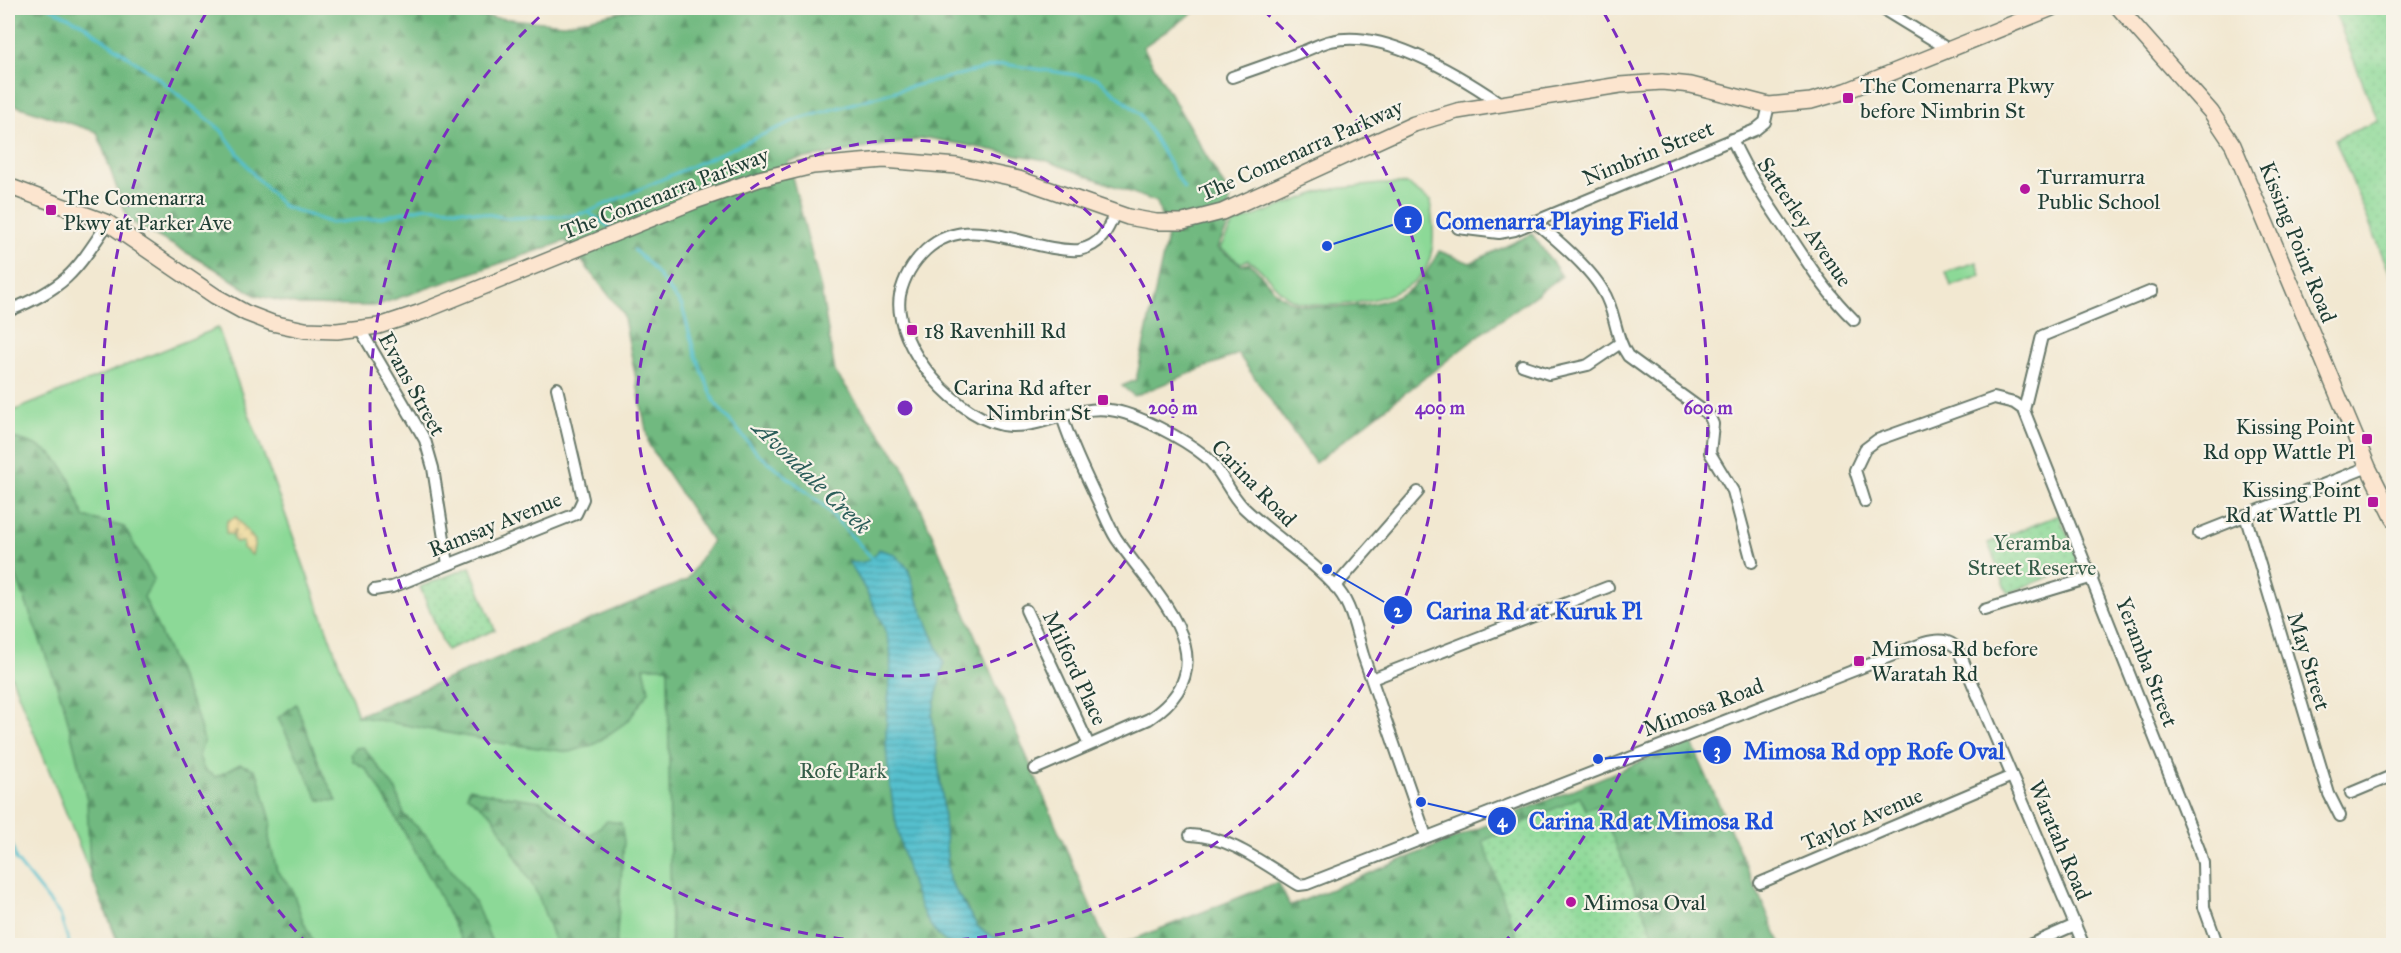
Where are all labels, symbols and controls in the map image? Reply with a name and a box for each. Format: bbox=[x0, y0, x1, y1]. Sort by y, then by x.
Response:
place label: The Comenarra Pkwy before Nimbrin St bbox=[1860, 72, 2055, 124]
marker: The Comenarra Pkwy before Nimbrin St bbox=[1841, 91, 1855, 105]
street label: The Comenarra Parkway bbox=[1195, 93, 1408, 207]
street label: Nimbrin Street bbox=[1578, 114, 1718, 192]
street label: The Comenarra Parkway bbox=[557, 141, 773, 245]
street label: Satterley Avenue bbox=[1752, 152, 1858, 292]
street label: Kissing Point Road bbox=[2253, 158, 2343, 326]
place label: Turramurra Public School bbox=[2037, 163, 2160, 215]
marker: Turramurra Public School bbox=[2018, 182, 2032, 196]
place label: The Comenarra Pkwy at Parker Ave bbox=[63, 184, 232, 236]
callout: Comenarra Playing Field bbox=[1393, 199, 1690, 241]
marker: The Comenarra Pkwy at Parker Ave bbox=[44, 203, 58, 217]
text: Comenarra Playing Field bbox=[1436, 206, 1679, 236]
text: 1 bbox=[1404, 210, 1412, 232]
place label: 18 Ravenhill Rd bbox=[924, 317, 1066, 344]
marker: 18 Ravenhill Rd bbox=[905, 323, 919, 337]
street label: Evans Street bbox=[372, 327, 452, 441]
place label: Carina Rd after Nimbrin St bbox=[953, 374, 1092, 426]
marker: Carina Rd after Nimbrin St bbox=[1096, 393, 1110, 407]
text: 200 m bbox=[1149, 397, 1198, 419]
text: 400 m bbox=[1415, 397, 1466, 420]
text: 600 m bbox=[1683, 397, 1733, 419]
centre of rings bbox=[895, 398, 915, 418]
water label: Avondale Creek bbox=[744, 411, 878, 541]
place label: Kissing Point Rd opp Wattle Pl bbox=[2203, 413, 2355, 465]
marker: Kissing Point Rd opp Wattle Pl bbox=[2360, 432, 2374, 446]
street label: Carina Road bbox=[1206, 434, 1302, 532]
place label: Kissing Point Rd at Wattle Pl bbox=[2225, 476, 2361, 528]
street label: Ramsay Avenue bbox=[424, 485, 566, 563]
marker: Kissing Point Rd at Wattle Pl bbox=[2366, 495, 2380, 509]
park label: Yeramba Street Reserve bbox=[1967, 529, 2097, 581]
callout: Carina Rd at Kuruk Pl bbox=[1383, 589, 1654, 631]
street label: Yeramba Street bbox=[2110, 593, 2184, 731]
text: Carina Rd at Kuruk Pl bbox=[1426, 596, 1643, 626]
text: 2 bbox=[1394, 600, 1404, 622]
street label: Milford Place bbox=[1037, 606, 1113, 730]
street label: May Street bbox=[2281, 609, 2337, 714]
place label: Mimosa Rd before Waratah Rd bbox=[1871, 635, 2038, 687]
marker: Mimosa Rd before Waratah Rd bbox=[1852, 654, 1866, 668]
street label: Mimosa Road bbox=[1639, 672, 1767, 742]
callout: Mimosa Rd opp Rofe Oval bbox=[1702, 729, 2017, 771]
text: Mimosa Rd opp Rofe Oval bbox=[1743, 736, 2005, 766]
text: 3 bbox=[1713, 740, 1721, 763]
park label: Rofe Park bbox=[799, 757, 887, 784]
street label: Waratah Road bbox=[2023, 776, 2097, 904]
street label: Taylor Avenue bbox=[1797, 781, 1927, 857]
callout: Carina Rd at Mimosa Rd bbox=[1487, 800, 1786, 842]
text: Carina Rd at Mimosa Rd bbox=[1529, 806, 1774, 836]
text: 4 bbox=[1497, 810, 1508, 833]
place label: Mimosa Oval bbox=[1583, 889, 1706, 916]
marker: Mimosa Oval bbox=[1564, 895, 1578, 909]

